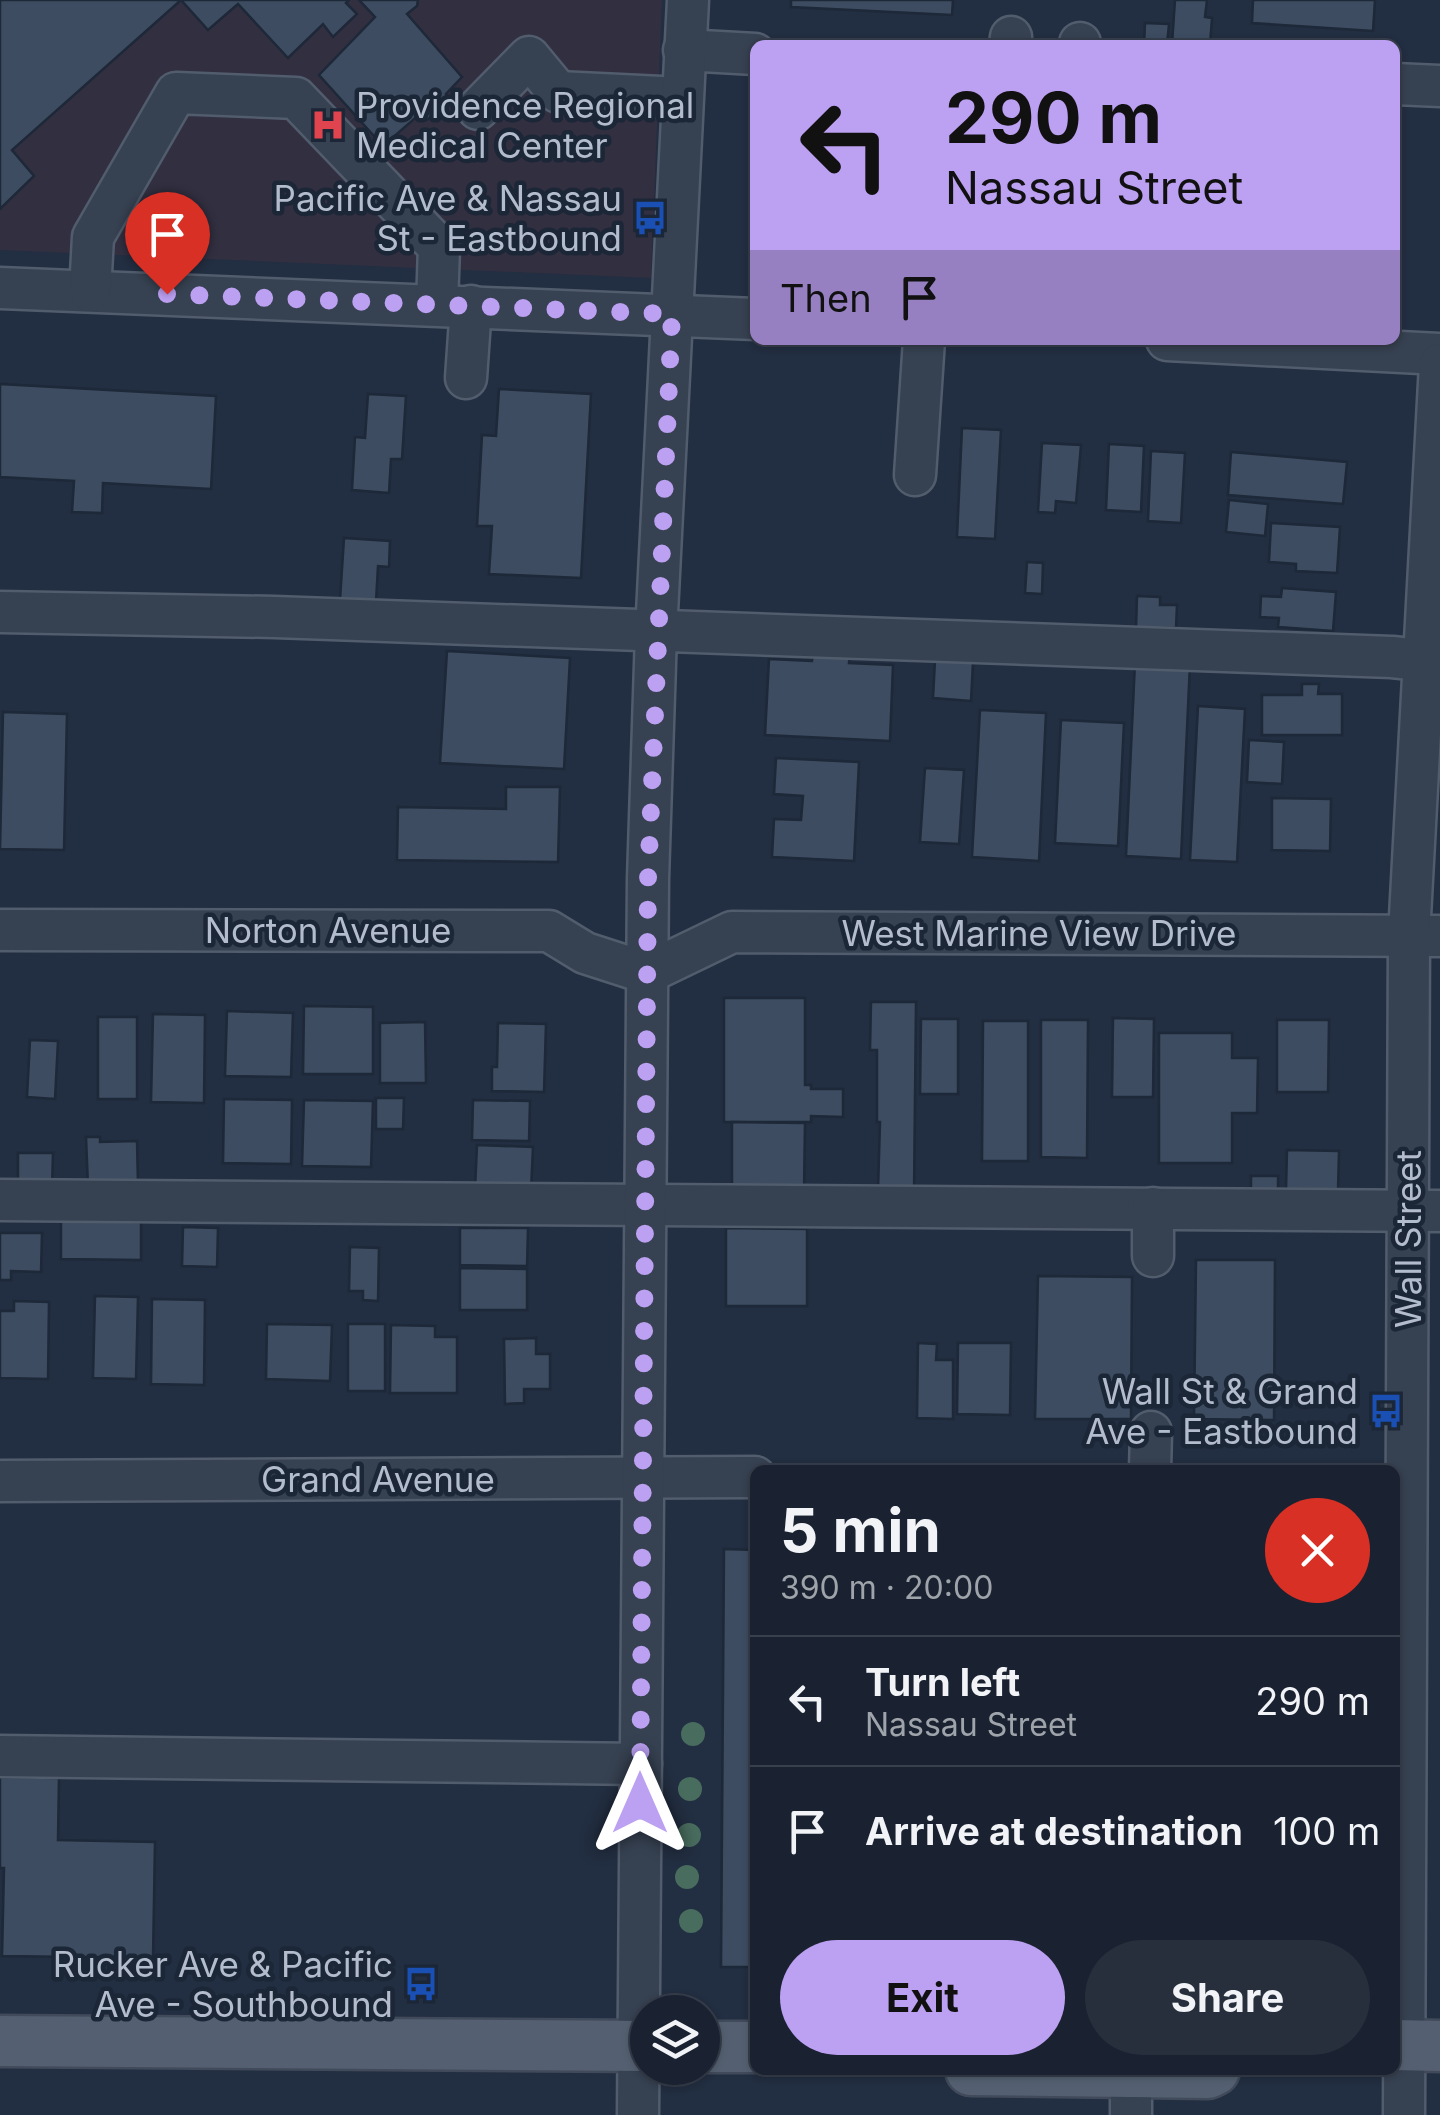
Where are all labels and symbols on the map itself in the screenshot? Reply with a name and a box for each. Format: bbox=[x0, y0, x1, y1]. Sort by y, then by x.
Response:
place label: Providence Regional Medical Center bbox=[356, 84, 694, 166]
hospital icon: Providence Regional Medical Center bbox=[309, 106, 347, 144]
place label: Pacific Ave & Nassau St - Eastbound bbox=[274, 177, 622, 259]
pin bbox=[125, 192, 210, 295]
bus stop icon: Pacific Ave & Nassau St - Eastbound bbox=[631, 199, 669, 237]
street label: Norton Avenue bbox=[205, 909, 451, 951]
street label: West Marine View Drive bbox=[841, 912, 1237, 954]
street label: Wall Street bbox=[1387, 1150, 1429, 1328]
place label: Wall St & Grand Ave - Eastbound bbox=[1085, 1370, 1358, 1452]
bus stop icon: Wall St & Grand Ave - Eastbound bbox=[1367, 1392, 1405, 1430]
street label: Grand Avenue bbox=[261, 1458, 495, 1500]
position arrow bbox=[588, 1751, 692, 1855]
place label: Rucker Ave & Pacific Ave - Southbound bbox=[53, 1943, 393, 2025]
bus stop icon: Rucker Ave & Pacific Ave - Southbound bbox=[402, 1965, 440, 2003]

